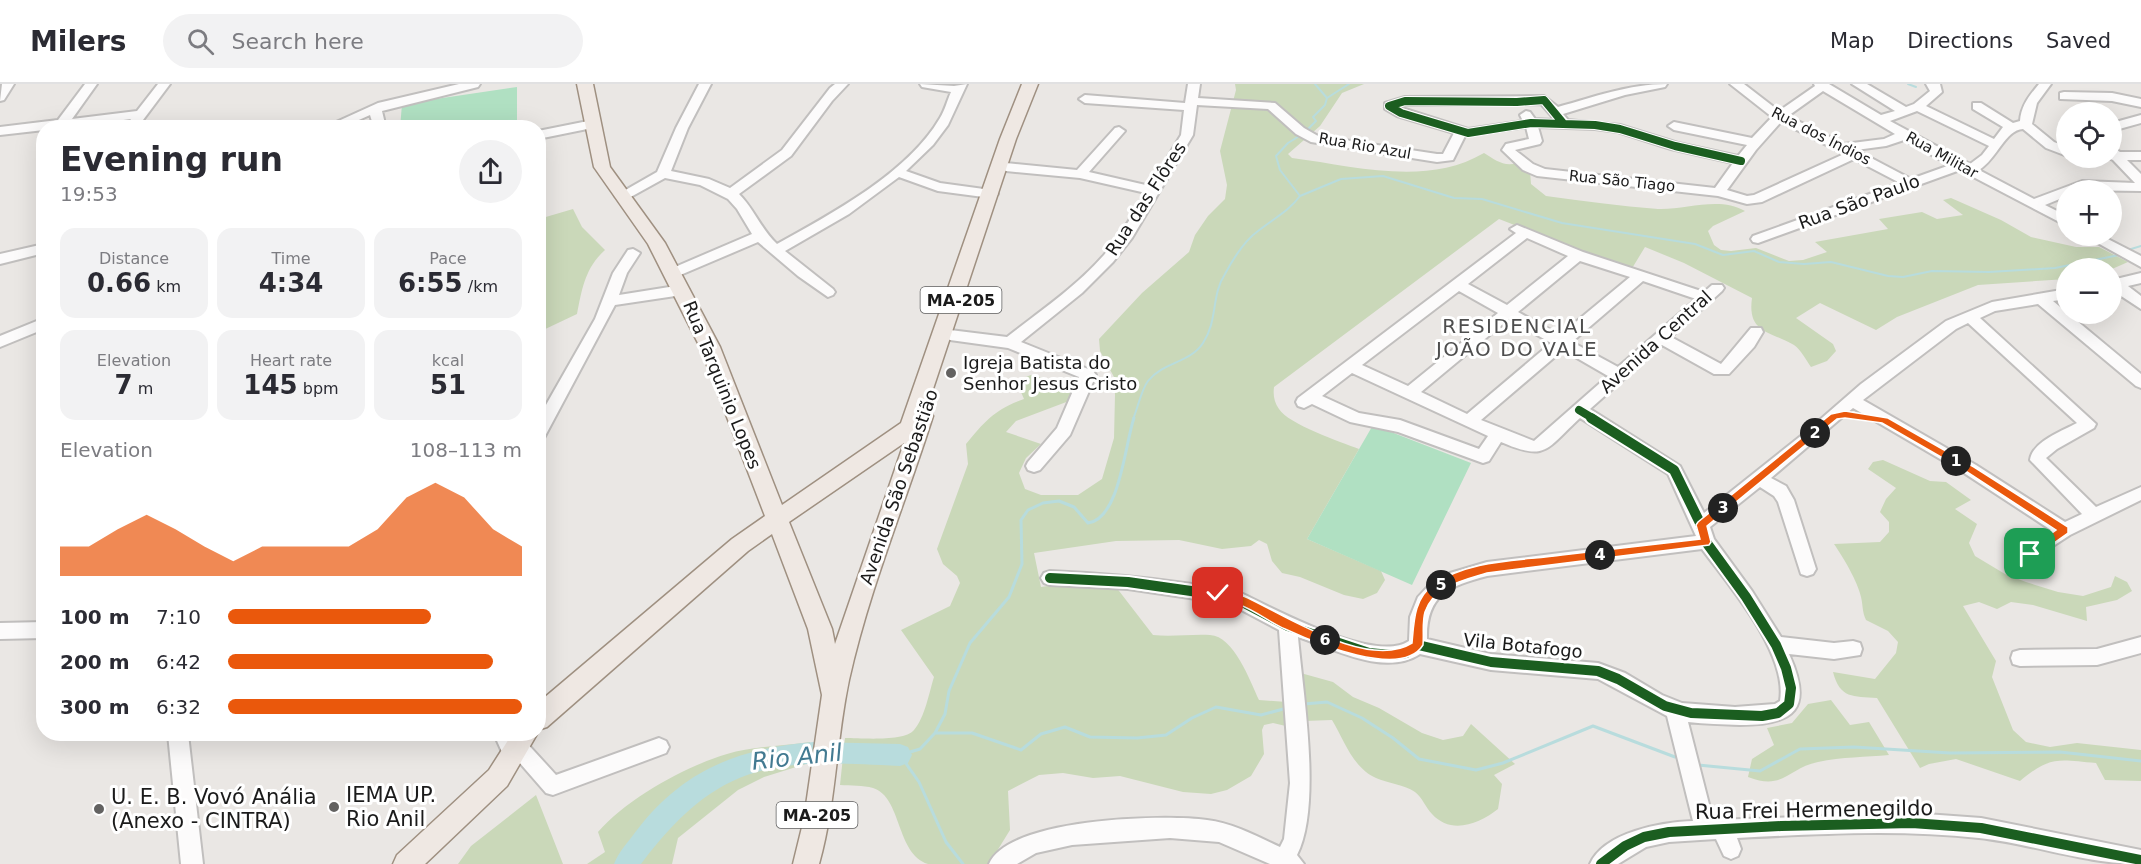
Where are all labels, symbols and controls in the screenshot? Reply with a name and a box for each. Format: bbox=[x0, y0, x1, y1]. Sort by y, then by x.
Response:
search box bbox=[163, 14, 583, 68]
text: Milers bbox=[30, 25, 127, 58]
icon: search bbox=[184, 25, 217, 58]
text: Search here bbox=[232, 29, 364, 54]
text: Map bbox=[1830, 29, 1874, 53]
text: Directions bbox=[1907, 29, 2013, 53]
text: Saved bbox=[2046, 29, 2111, 53]
street label: Rua dos Índios bbox=[1768, 102, 1874, 169]
map controls bbox=[2056, 102, 2122, 324]
button: locate bbox=[2056, 102, 2122, 168]
street label: Rua Militar bbox=[1903, 128, 1982, 183]
street label: Rua Rio Azul bbox=[1317, 129, 1413, 163]
street label: Rua das Flôres bbox=[1101, 138, 1190, 259]
text: Evening run bbox=[60, 140, 283, 179]
button: share bbox=[459, 140, 522, 203]
street label: Rua São Tiago bbox=[1568, 166, 1676, 196]
street label: Rua São Paulo bbox=[1795, 170, 1922, 233]
button: + bbox=[2056, 180, 2122, 246]
text: 19:53 bbox=[60, 182, 118, 206]
text: Distance bbox=[99, 249, 169, 268]
text: Time bbox=[271, 249, 311, 268]
text: Pace bbox=[429, 249, 467, 268]
button: − bbox=[2056, 258, 2122, 324]
text: 0.66 bbox=[87, 268, 151, 298]
text: 4:34 bbox=[259, 268, 323, 298]
text: 6:55 bbox=[398, 268, 463, 298]
text: km bbox=[151, 277, 181, 296]
text: /km bbox=[463, 277, 498, 296]
street label: Avenida Central bbox=[1595, 286, 1716, 397]
road number: MA-205 bbox=[920, 287, 1002, 313]
street label: Rua Tarquinio Lopes bbox=[679, 298, 766, 472]
district label: RESIDENCIAL JOÃO DO VALE bbox=[1434, 314, 1598, 361]
text: Elevation bbox=[97, 351, 171, 370]
text: Heart rate bbox=[250, 351, 332, 370]
text: kcal bbox=[432, 351, 464, 370]
place label: Igreja Batista do Senhor Jesus Cristo bbox=[963, 352, 1137, 394]
marker: Igreja Batista do Senhor Jesus Cristo bbox=[944, 366, 958, 380]
text: 7 bbox=[115, 370, 133, 400]
text: 145 bbox=[243, 370, 298, 400]
text: 51 bbox=[430, 370, 466, 400]
text: m bbox=[133, 379, 153, 398]
text: bpm bbox=[298, 379, 339, 398]
street label: Avenida São Sebastião bbox=[855, 386, 942, 587]
pin: 2 bbox=[1800, 418, 1830, 448]
text: 2 bbox=[1809, 423, 1821, 442]
text: Elevation bbox=[60, 438, 153, 462]
text: 108–113 m bbox=[410, 438, 522, 462]
pin: 1 bbox=[1941, 446, 1971, 476]
text: 1 bbox=[1950, 451, 1962, 470]
pin: 3 bbox=[1708, 493, 1738, 523]
text: 3 bbox=[1717, 498, 1729, 517]
pin bbox=[2004, 528, 2055, 579]
icon: arrive bbox=[2013, 537, 2046, 570]
pin: 4 bbox=[1585, 540, 1615, 570]
text: 4 bbox=[1594, 545, 1606, 564]
pin bbox=[1192, 567, 1243, 618]
pin: 5 bbox=[1426, 570, 1456, 600]
text: 5 bbox=[1435, 575, 1447, 594]
icon: check bbox=[1201, 576, 1234, 609]
text: 100 m bbox=[60, 605, 130, 629]
text: 7:10 bbox=[156, 605, 201, 629]
pin: 6 bbox=[1310, 625, 1340, 655]
street label: Vila Botafogo bbox=[1462, 629, 1584, 662]
text: 6 bbox=[1319, 630, 1331, 649]
text: 200 m bbox=[60, 650, 130, 674]
text: 6:42 bbox=[156, 650, 201, 674]
text: 300 m bbox=[60, 695, 130, 719]
text: 6:32 bbox=[156, 695, 201, 719]
water label: Rio Anil bbox=[750, 738, 844, 776]
place label: IEMA UP. Rio Anil bbox=[346, 783, 436, 831]
place label: U. E. B. Vovó Anália (Anexo - CINTRA) bbox=[111, 785, 317, 833]
street label: Rua Frei Hermenegildo bbox=[1695, 796, 1933, 824]
marker: IEMA UP. Rio Anil bbox=[327, 800, 341, 814]
marker: U. E. B. Vovó Anália (Anexo - CINTRA) bbox=[92, 802, 106, 816]
road number: MA-205 bbox=[776, 802, 858, 828]

